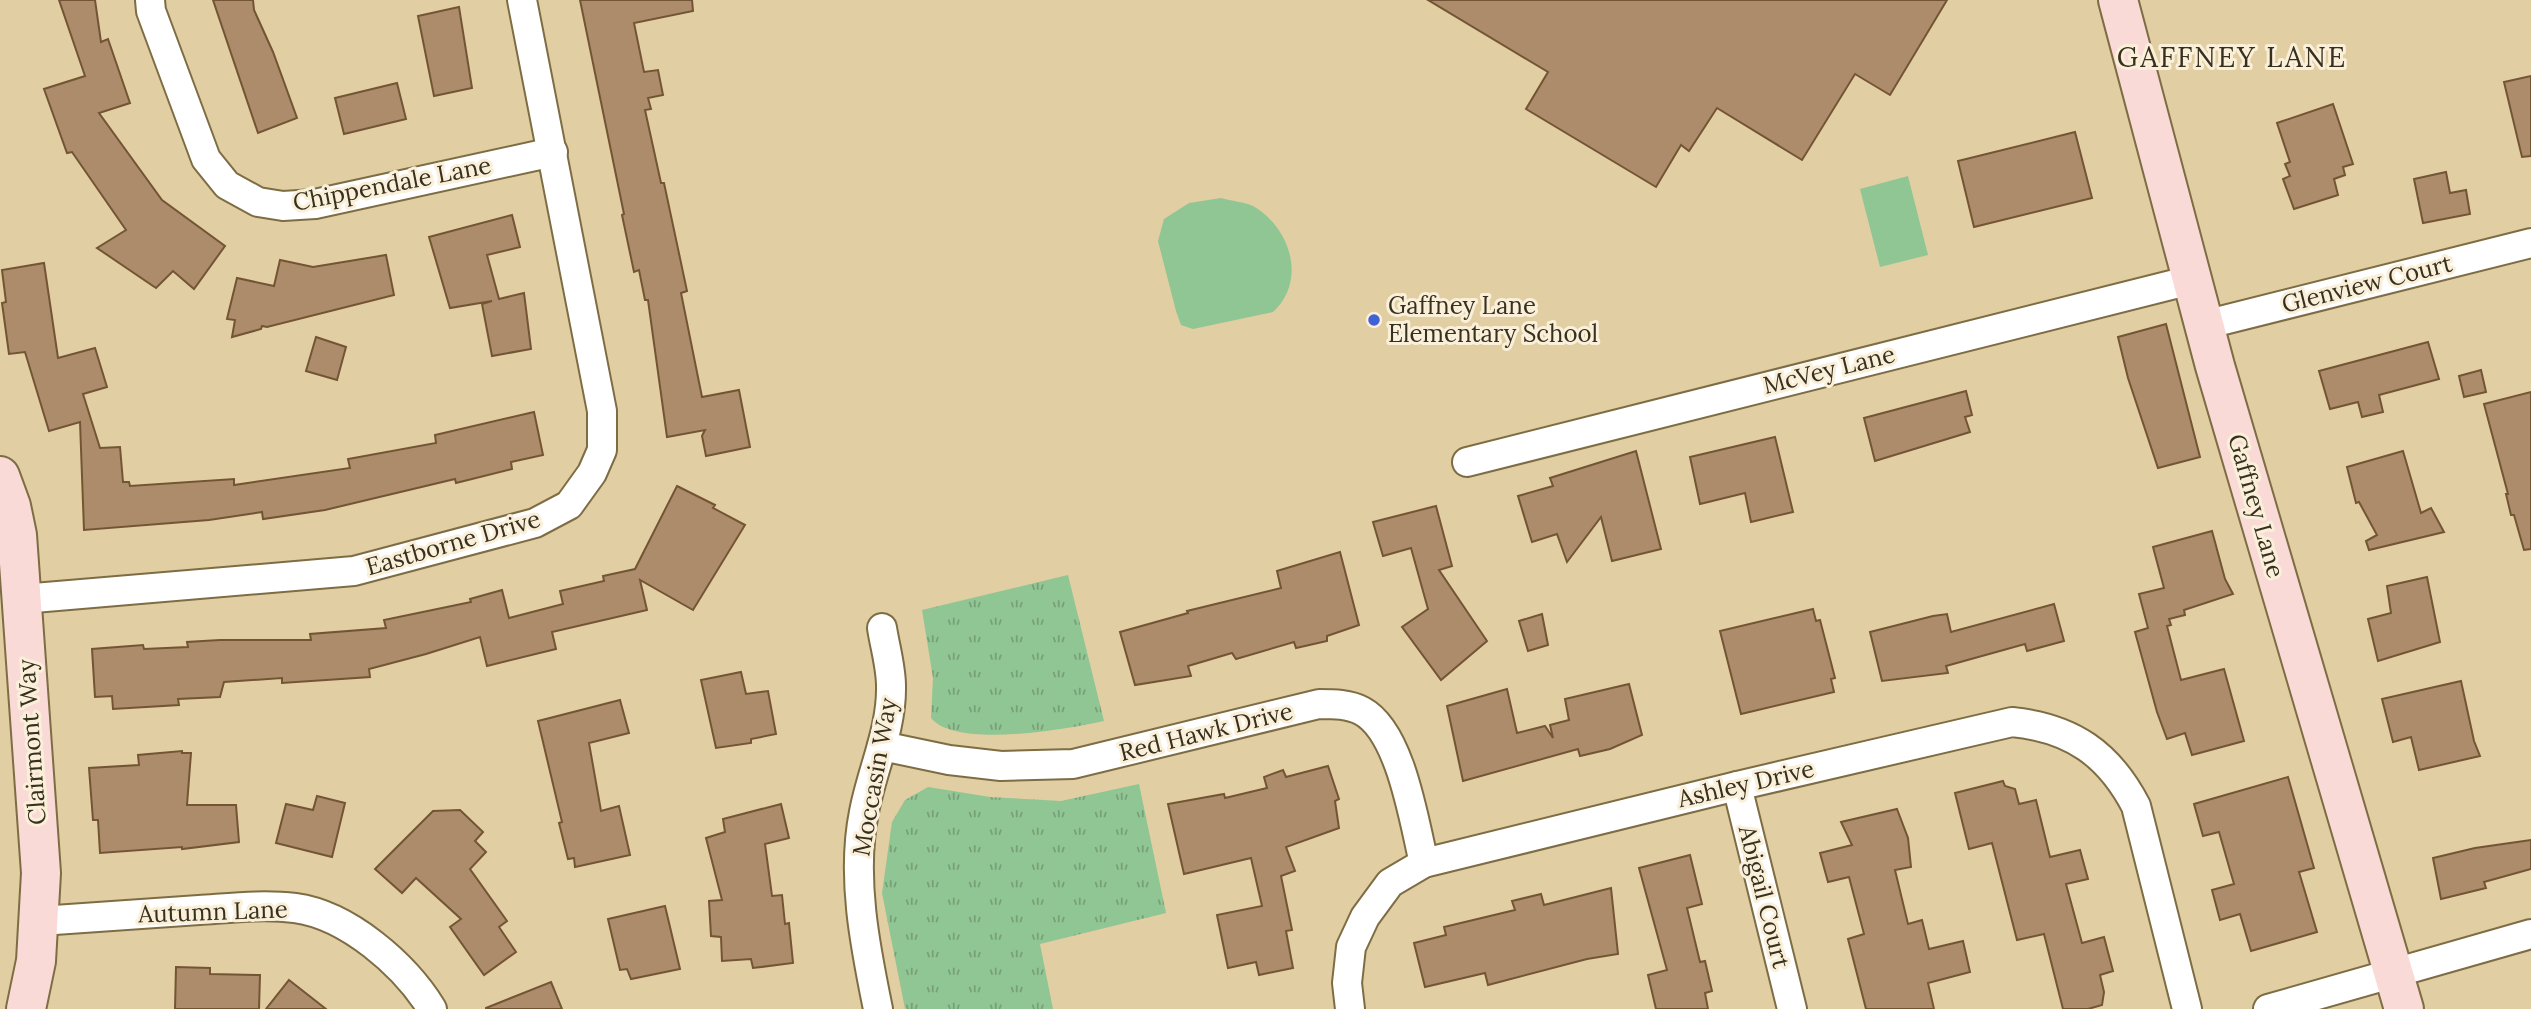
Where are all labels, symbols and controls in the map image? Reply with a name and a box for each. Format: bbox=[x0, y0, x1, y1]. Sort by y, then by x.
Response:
district label: GAFFNEY LANE bbox=[2117, 39, 2347, 75]
street label: Chippendale Lane bbox=[290, 149, 494, 218]
street label: Glenview Court bbox=[2279, 247, 2456, 320]
place label: Gaffney Lane Elementary School bbox=[1388, 290, 1598, 349]
marker: Gaffney Lane Elementary School bbox=[1366, 312, 1382, 328]
street label: McVey Lane bbox=[1760, 338, 1898, 401]
street label: Gaffney Lane bbox=[2221, 430, 2292, 581]
street label: Eastborne Drive bbox=[362, 503, 544, 582]
street label: Clairmont Way bbox=[10, 658, 53, 826]
street label: Moccasin Way bbox=[845, 695, 904, 858]
street label: Red Hawk Drive bbox=[1116, 695, 1296, 768]
street label: Ashley Drive bbox=[1674, 753, 1817, 814]
street label: Abigail Court bbox=[1732, 821, 1797, 972]
street label: Autumn Lane bbox=[137, 893, 288, 930]

